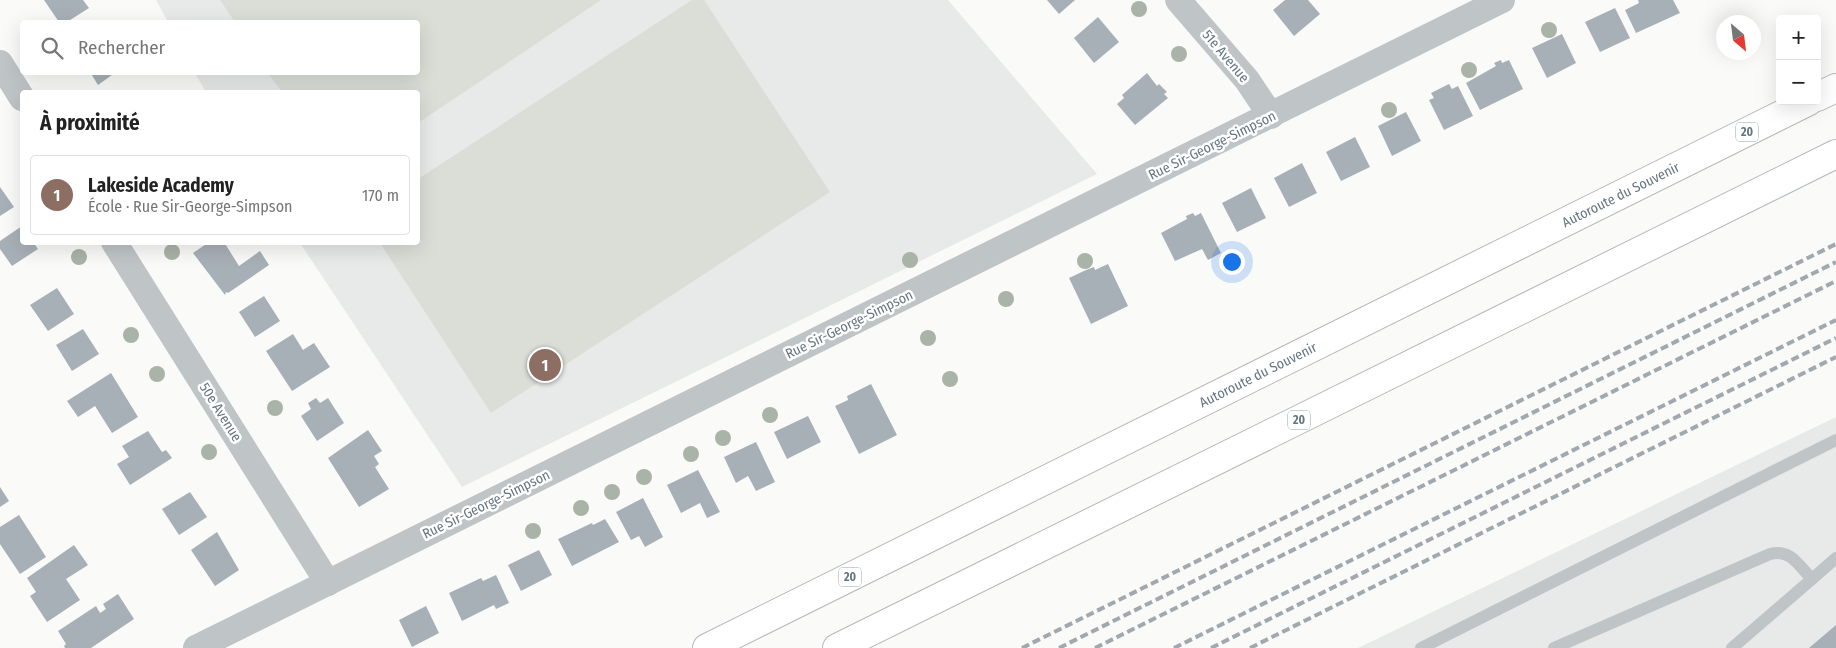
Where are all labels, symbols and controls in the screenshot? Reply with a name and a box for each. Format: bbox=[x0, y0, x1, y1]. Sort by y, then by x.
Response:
north arrow bbox=[1716, 15, 1761, 60]
map controls bbox=[1776, 15, 1821, 105]
button: + bbox=[1776, 15, 1821, 60]
search box bbox=[20, 20, 420, 75]
street label: 51e Avenue bbox=[1199, 27, 1253, 86]
icon: search bbox=[38, 34, 66, 62]
text: Rechercher bbox=[78, 36, 165, 59]
button: − bbox=[1776, 60, 1821, 105]
street label: Rue Sir-George-Simpson bbox=[1146, 107, 1279, 184]
text: À proximité bbox=[40, 110, 140, 136]
road number: 20 bbox=[1736, 122, 1758, 142]
street label: Autoroute du Souvenir bbox=[1559, 159, 1682, 231]
text: Lakeside Academy bbox=[88, 174, 234, 197]
text: 1 bbox=[54, 186, 60, 205]
text: 170 m bbox=[362, 186, 399, 205]
text: École · Rue Sir-George-Simpson bbox=[88, 197, 293, 216]
your location bbox=[1219, 249, 1245, 275]
street label: Rue Sir-George-Simpson bbox=[783, 286, 916, 363]
street label: Autoroute du Souvenir bbox=[1197, 339, 1320, 411]
pin: 1 bbox=[529, 346, 561, 384]
street label: 50e Avenue bbox=[196, 380, 245, 445]
road number: 20 bbox=[1288, 410, 1310, 430]
street label: Rue Sir-George-Simpson bbox=[420, 466, 553, 543]
road number: 20 bbox=[839, 568, 861, 586]

